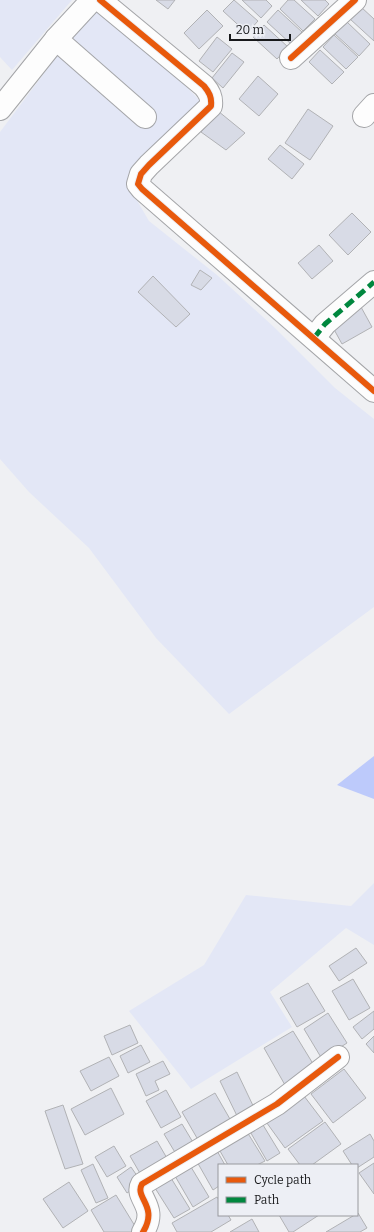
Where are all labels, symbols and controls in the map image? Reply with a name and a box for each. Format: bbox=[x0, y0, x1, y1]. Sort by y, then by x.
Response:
scale bar bbox=[230, 16, 290, 42]
text: 20 m bbox=[236, 23, 265, 37]
legend bbox=[218, 1164, 358, 1216]
text: Cycle path bbox=[254, 1173, 312, 1187]
text: Path bbox=[254, 1193, 280, 1207]

